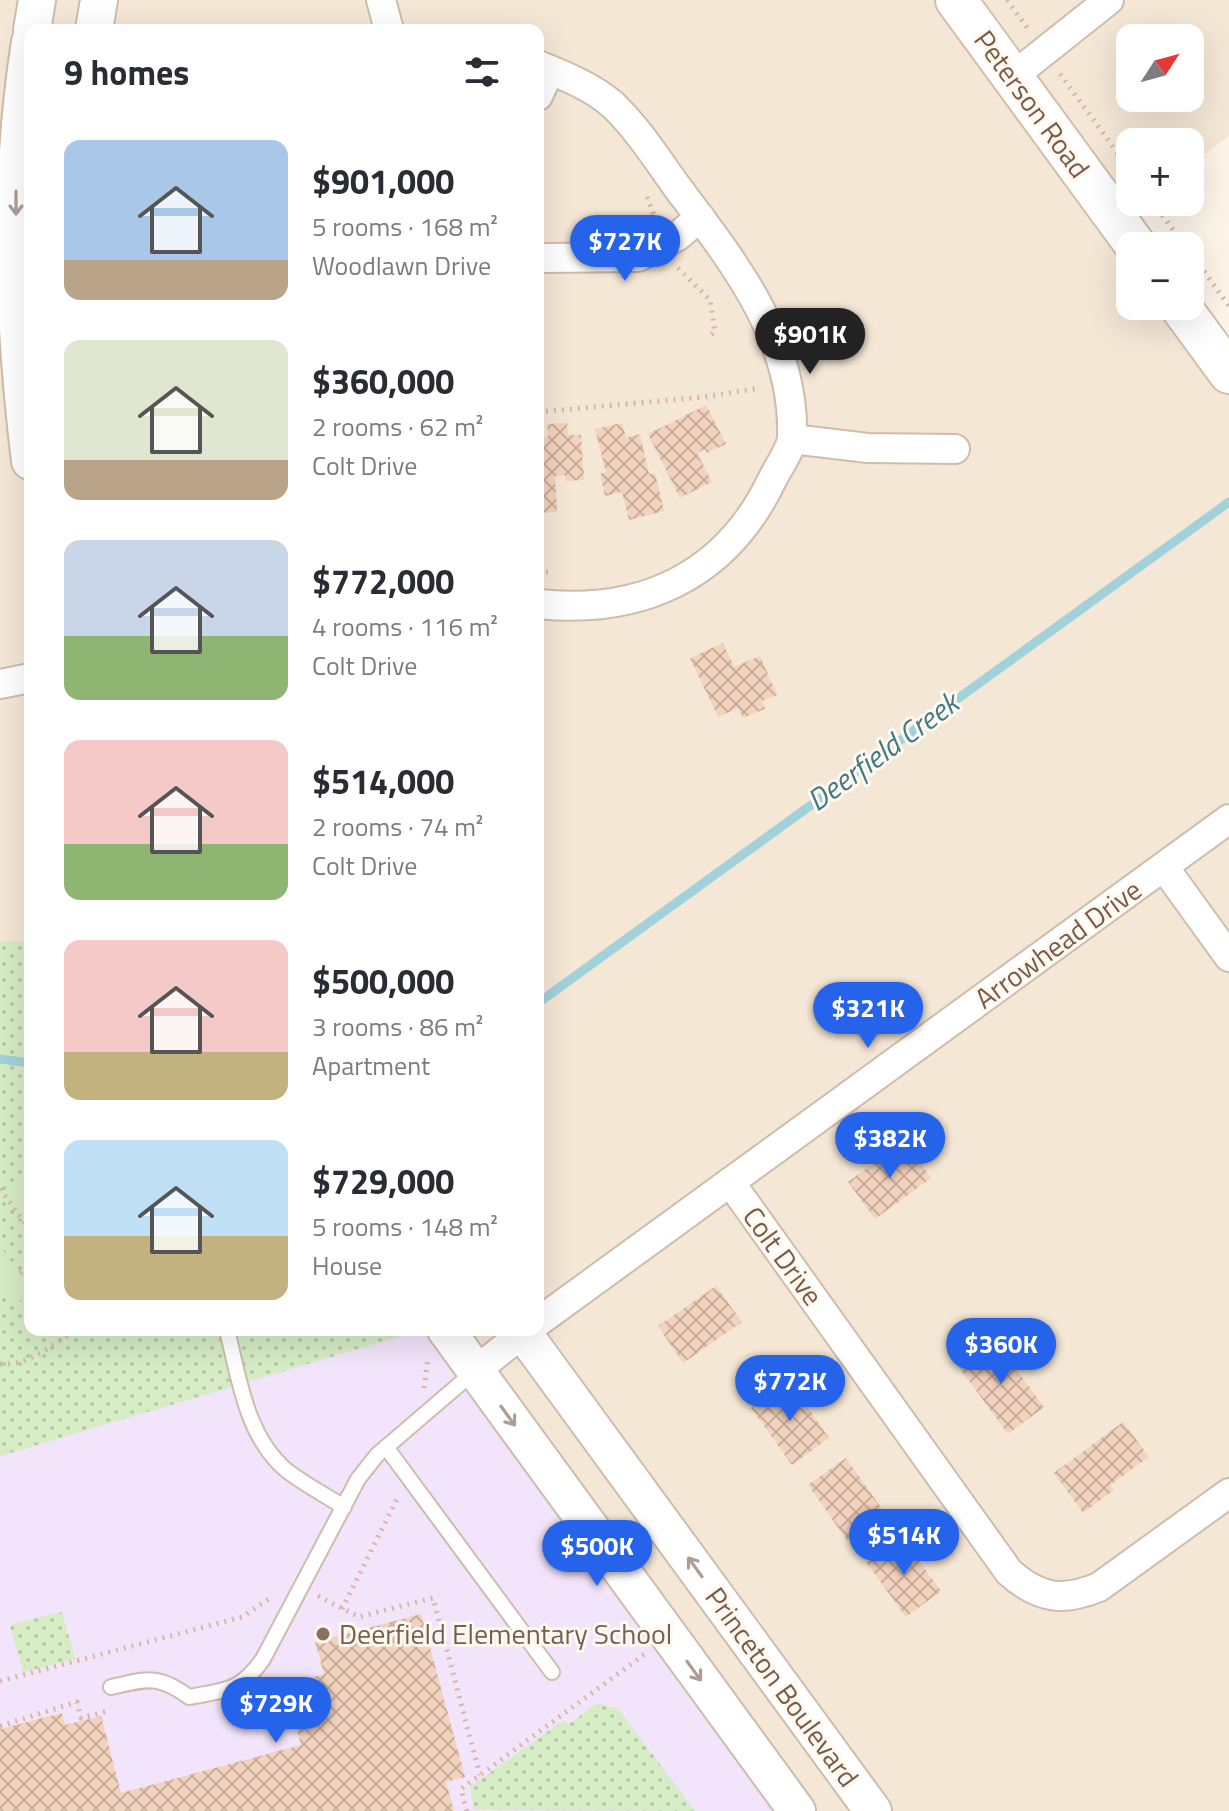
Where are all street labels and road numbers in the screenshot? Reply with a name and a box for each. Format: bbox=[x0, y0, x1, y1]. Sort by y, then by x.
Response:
street label: Peterson Road bbox=[964, 21, 1101, 187]
street label: Arrowhead Drive bbox=[965, 868, 1150, 1019]
street label: Colt Drive bbox=[733, 1197, 834, 1314]
street label: Princeton Boulevard bbox=[695, 1578, 870, 1796]

